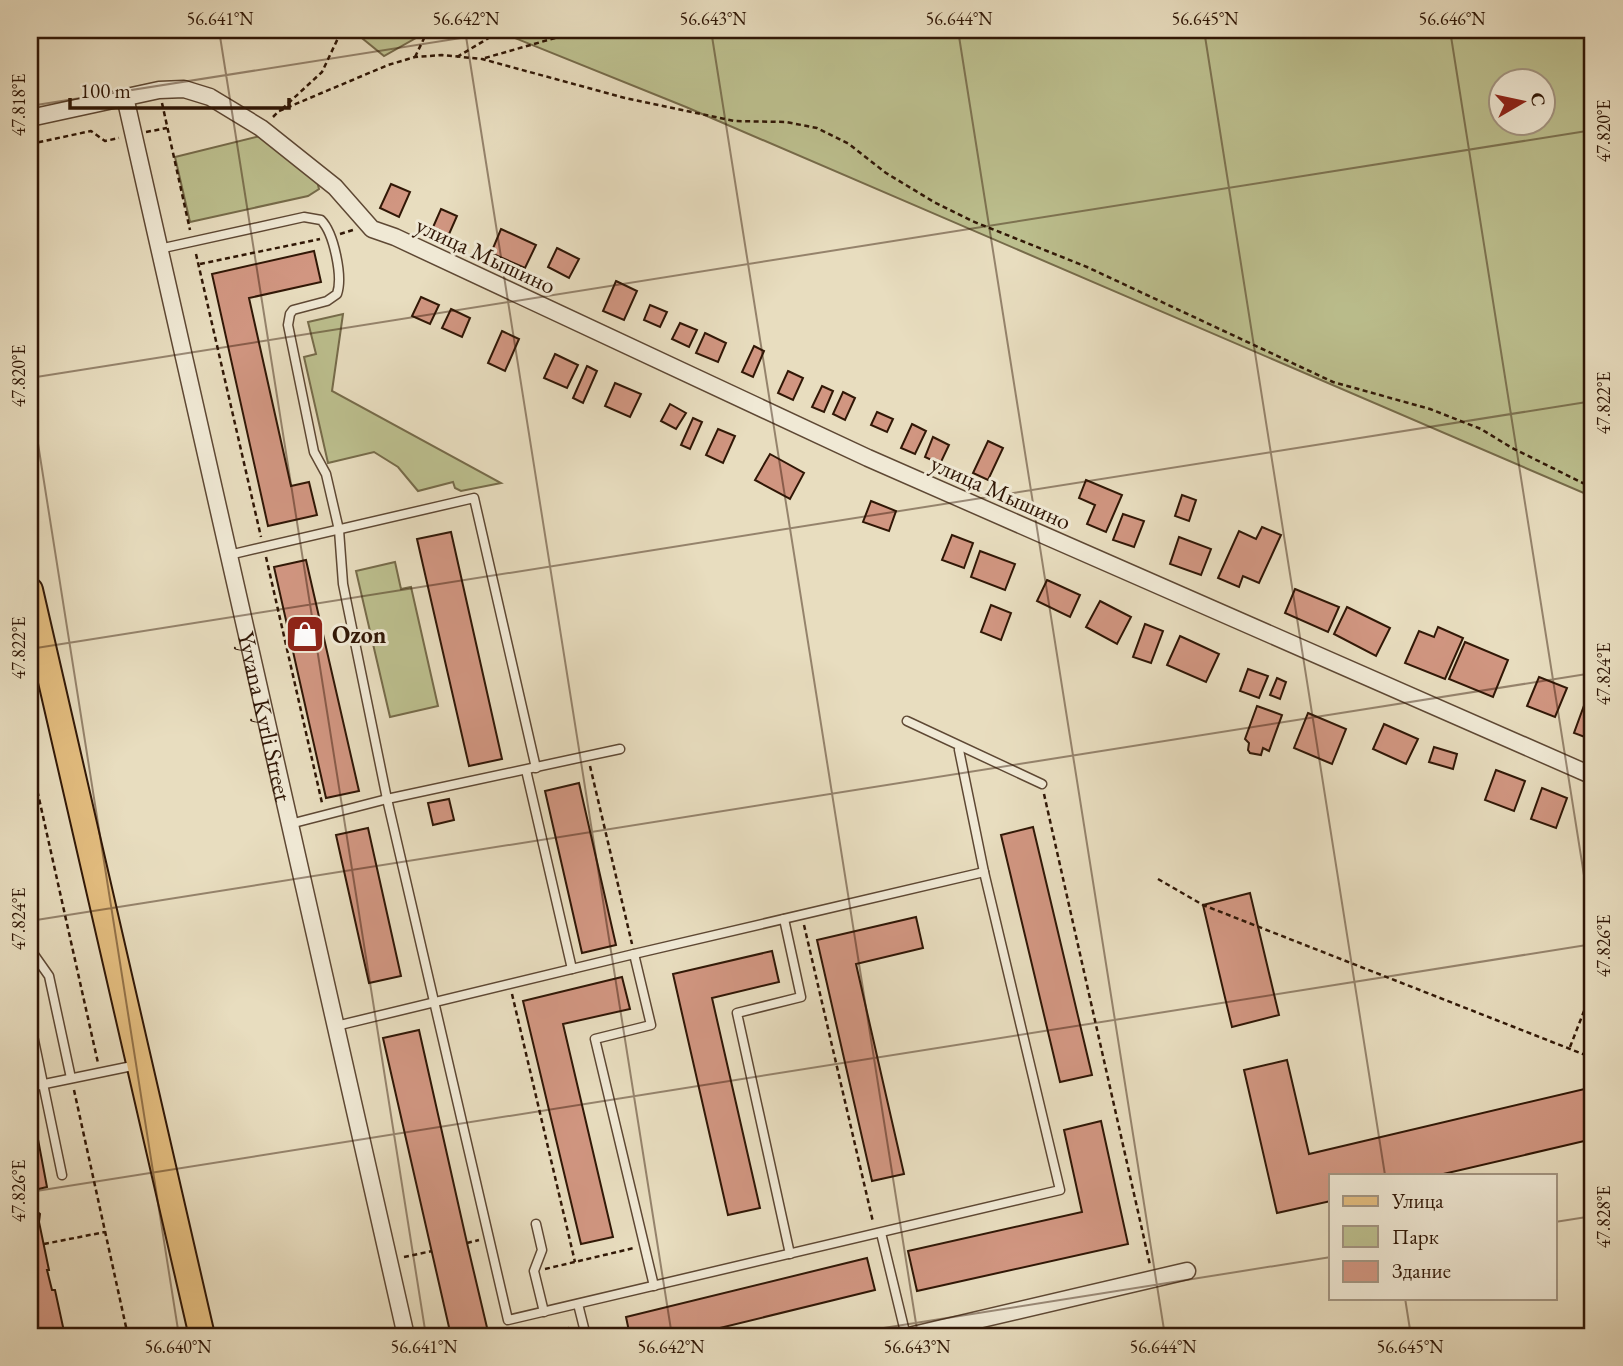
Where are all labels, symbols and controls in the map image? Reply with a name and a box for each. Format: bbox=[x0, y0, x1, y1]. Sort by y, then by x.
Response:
text: 56.641°N bbox=[187, 7, 254, 30]
text: 56.642°N bbox=[433, 7, 500, 30]
text: 56.643°N bbox=[680, 7, 747, 30]
text: 56.644°N bbox=[926, 7, 993, 30]
text: 56.645°N bbox=[1172, 7, 1239, 30]
text: 56.646°N bbox=[1419, 7, 1486, 30]
scale bar bbox=[70, 66, 289, 110]
north arrow bbox=[1486, 66, 1556, 136]
text: 47.818°E bbox=[7, 74, 30, 136]
text: 100 m bbox=[80, 77, 131, 104]
text: С bbox=[1525, 91, 1552, 108]
text: 47.820°E bbox=[1592, 100, 1615, 162]
street label: улица Мышино bbox=[411, 209, 561, 301]
text: 47.820°E bbox=[7, 345, 30, 407]
text: 47.822°E bbox=[1592, 372, 1615, 434]
street label: улица Мышино bbox=[926, 447, 1076, 537]
shop icon: Ozon bbox=[284, 613, 326, 655]
text: 47.822°E bbox=[7, 617, 30, 679]
place label: Ozon bbox=[332, 619, 387, 650]
street label: Yyvana Kyrli Street bbox=[231, 628, 300, 805]
text: 47.824°E bbox=[1592, 643, 1615, 705]
text: 47.824°E bbox=[7, 888, 30, 950]
text: 47.826°E bbox=[1592, 915, 1615, 977]
text: 47.826°E bbox=[7, 1160, 30, 1222]
legend bbox=[1329, 1174, 1556, 1300]
text: 47.828°E bbox=[1592, 1186, 1615, 1248]
text: Улица bbox=[1391, 1187, 1444, 1214]
text: Парк bbox=[1392, 1223, 1439, 1250]
text: Здание bbox=[1392, 1257, 1451, 1284]
text: 56.640°N bbox=[145, 1335, 212, 1358]
text: 56.641°N bbox=[391, 1335, 458, 1358]
text: 56.642°N bbox=[638, 1335, 705, 1358]
text: 56.643°N bbox=[884, 1335, 951, 1358]
text: 56.644°N bbox=[1130, 1335, 1197, 1358]
text: 56.645°N bbox=[1377, 1335, 1444, 1358]

